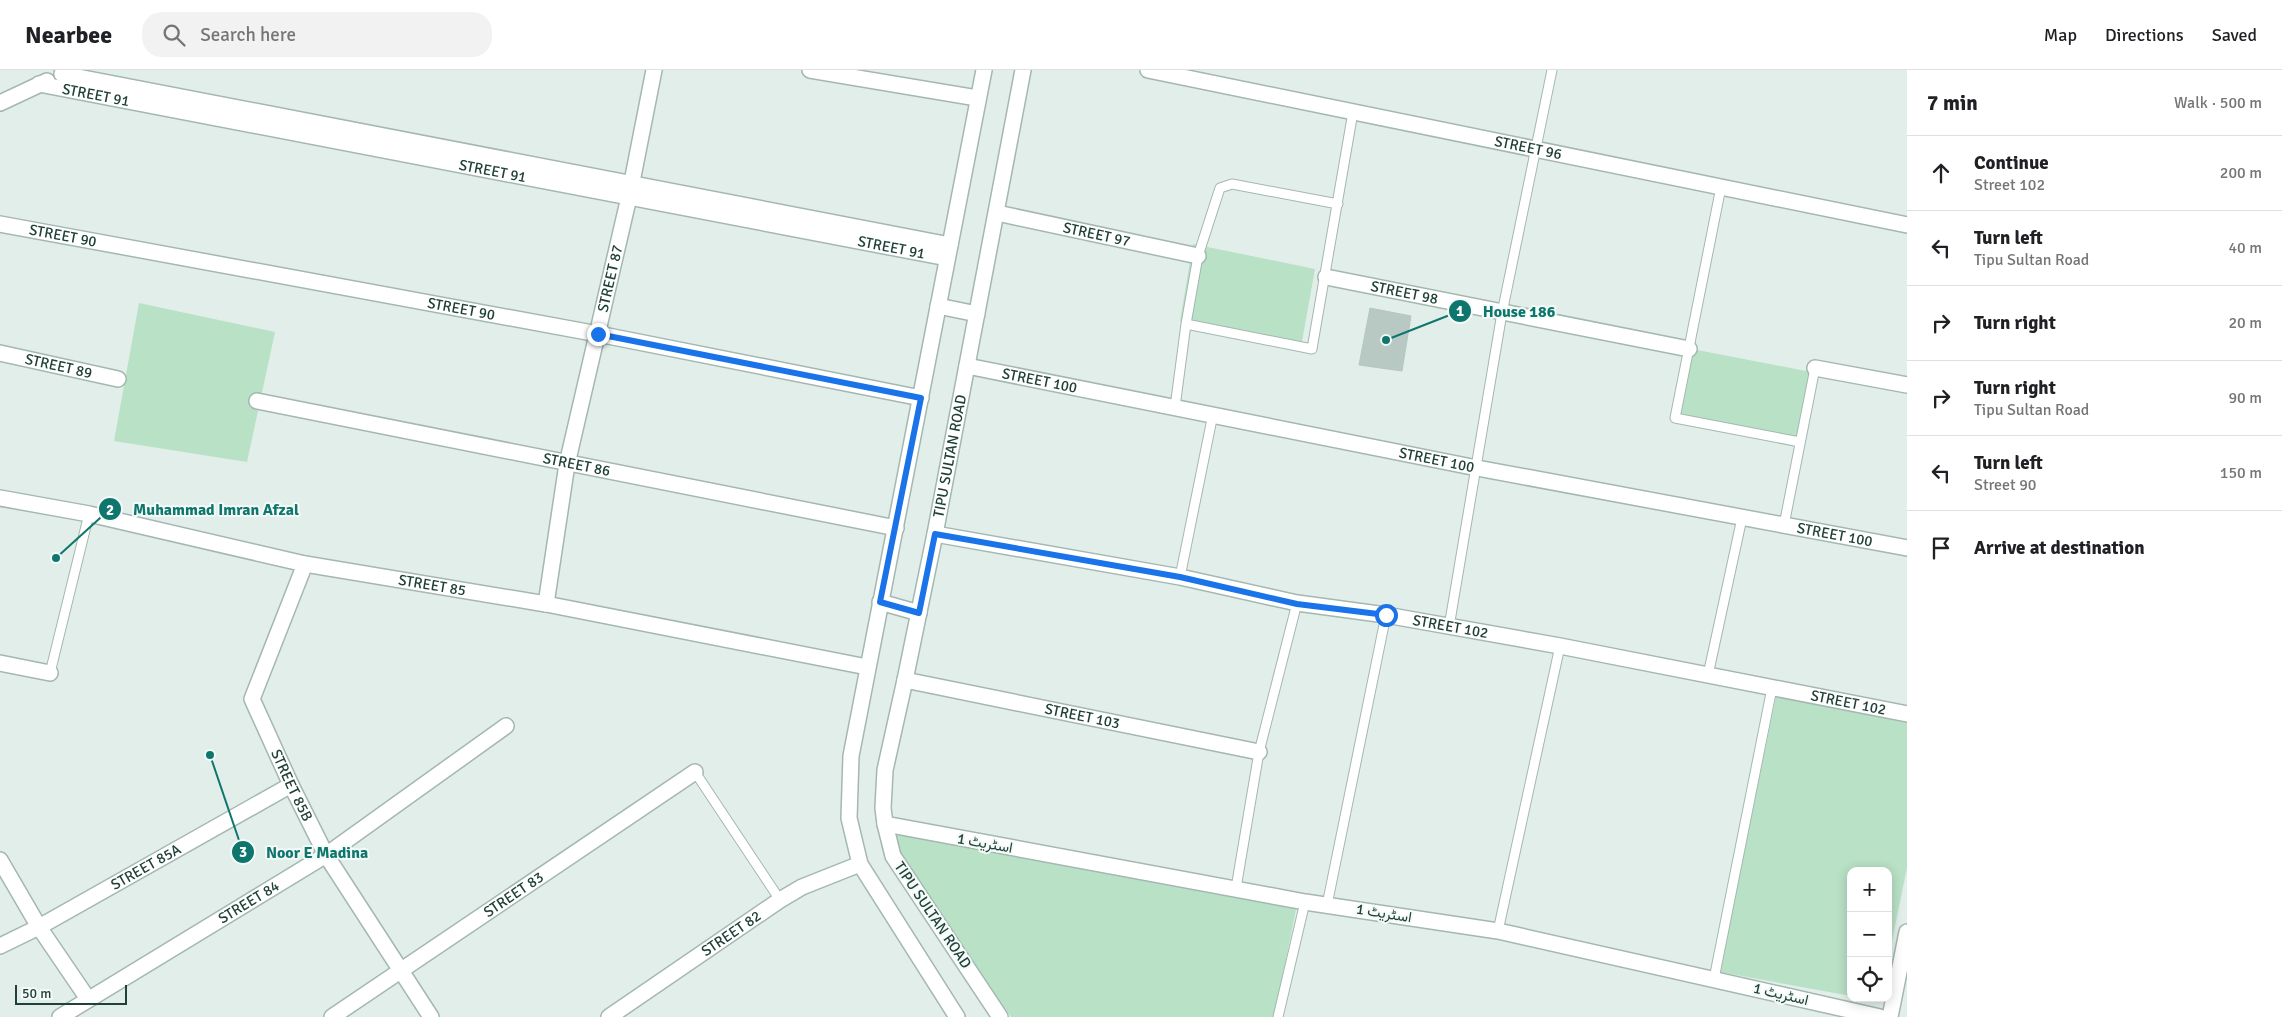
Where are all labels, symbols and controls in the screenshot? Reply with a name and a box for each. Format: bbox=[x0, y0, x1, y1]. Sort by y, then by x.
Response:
search box bbox=[142, 12, 492, 57]
text: Nearbee bbox=[25, 20, 112, 50]
icon: search bbox=[160, 21, 188, 49]
text: Search here bbox=[200, 23, 296, 47]
text: Map bbox=[2044, 24, 2077, 46]
text: Directions bbox=[2105, 24, 2184, 46]
text: Saved bbox=[2212, 24, 2257, 46]
street label: STREET 91 bbox=[61, 80, 131, 110]
text: 7 min bbox=[1927, 90, 1978, 116]
text: Walk · 500 m bbox=[2174, 93, 2262, 113]
street label: STREET 96 bbox=[1493, 132, 1563, 163]
text: Continue bbox=[1974, 151, 2049, 175]
street label: STREET 91 bbox=[458, 156, 528, 186]
icon: ahead bbox=[1927, 159, 1955, 187]
text: 200 m bbox=[2220, 163, 2262, 183]
text: Street 102 bbox=[1974, 175, 2045, 195]
street label: STREET 97 bbox=[1061, 218, 1132, 250]
street label: STREET 90 bbox=[28, 221, 98, 251]
text: Turn left bbox=[1974, 226, 2043, 250]
street label: STREET 91 bbox=[856, 232, 927, 263]
icon: left bbox=[1927, 234, 1955, 262]
text: 40 m bbox=[2228, 238, 2262, 258]
street label: STREET 87 bbox=[594, 243, 627, 314]
text: Tipu Sultan Road bbox=[1974, 250, 2089, 270]
street label: STREET 98 bbox=[1369, 277, 1440, 308]
street label: STREET 90 bbox=[426, 294, 496, 324]
callout: House 186 bbox=[1448, 296, 1565, 327]
text: 1 bbox=[1456, 302, 1464, 320]
text: House 186 bbox=[1483, 302, 1556, 322]
icon: right bbox=[1927, 309, 1955, 337]
text: Turn right bbox=[1974, 311, 2056, 335]
text: 20 m bbox=[2228, 313, 2262, 333]
route end bbox=[587, 323, 610, 346]
street label: STREET 89 bbox=[23, 350, 94, 382]
street label: STREET 100 bbox=[1000, 364, 1079, 397]
text: Turn right bbox=[1974, 376, 2056, 400]
icon: right bbox=[1927, 384, 1955, 412]
text: 90 m bbox=[2228, 388, 2262, 408]
street label: TIPU SULTAN ROAD bbox=[929, 393, 970, 519]
text: Tipu Sultan Road bbox=[1974, 400, 2089, 420]
street label: STREET 100 bbox=[1397, 444, 1476, 476]
street label: STREET 86 bbox=[542, 449, 612, 480]
text: Turn left bbox=[1974, 451, 2043, 475]
icon: left bbox=[1927, 459, 1955, 487]
text: 150 m bbox=[2220, 463, 2262, 483]
text: Street 90 bbox=[1974, 475, 2037, 495]
callout: Muhammad Imran Afzal bbox=[98, 494, 309, 525]
text: Muhammad Imran Afzal bbox=[133, 500, 299, 520]
text: 2 bbox=[106, 501, 114, 519]
street label: STREET 100 bbox=[1796, 519, 1874, 550]
icon: arrive bbox=[1927, 534, 1955, 562]
text: Arrive at destination bbox=[1974, 536, 2145, 560]
street label: STREET 85 bbox=[397, 571, 467, 600]
route start bbox=[1375, 604, 1398, 627]
street label: STREET 102 bbox=[1411, 611, 1490, 642]
street label: STREET 102 bbox=[1809, 686, 1888, 719]
street label: STREET 103 bbox=[1043, 700, 1122, 733]
street label: STREET 85B bbox=[267, 747, 317, 824]
street label: اسٹریٹ 1 bbox=[956, 829, 1014, 857]
callout: Noor E Madina bbox=[231, 837, 378, 868]
street label: STREET 85A bbox=[108, 840, 184, 894]
text: 3 bbox=[239, 843, 247, 861]
text: Noor E Madina bbox=[266, 843, 368, 863]
street label: TIPU SULTAN ROAD bbox=[891, 858, 975, 972]
map controls bbox=[1847, 867, 1892, 1002]
button: + bbox=[1847, 867, 1892, 912]
street label: STREET 83 bbox=[480, 868, 547, 921]
street label: STREET 84 bbox=[215, 877, 283, 927]
street label: اسٹریٹ 1 bbox=[1355, 900, 1413, 926]
street label: STREET 82 bbox=[698, 907, 764, 960]
button: − bbox=[1847, 912, 1892, 957]
button: locate bbox=[1847, 957, 1892, 1002]
street label: اسٹریٹ 1 bbox=[1752, 979, 1810, 1009]
scale bar bbox=[15, 982, 128, 1005]
text: 50 m bbox=[22, 985, 51, 1002]

